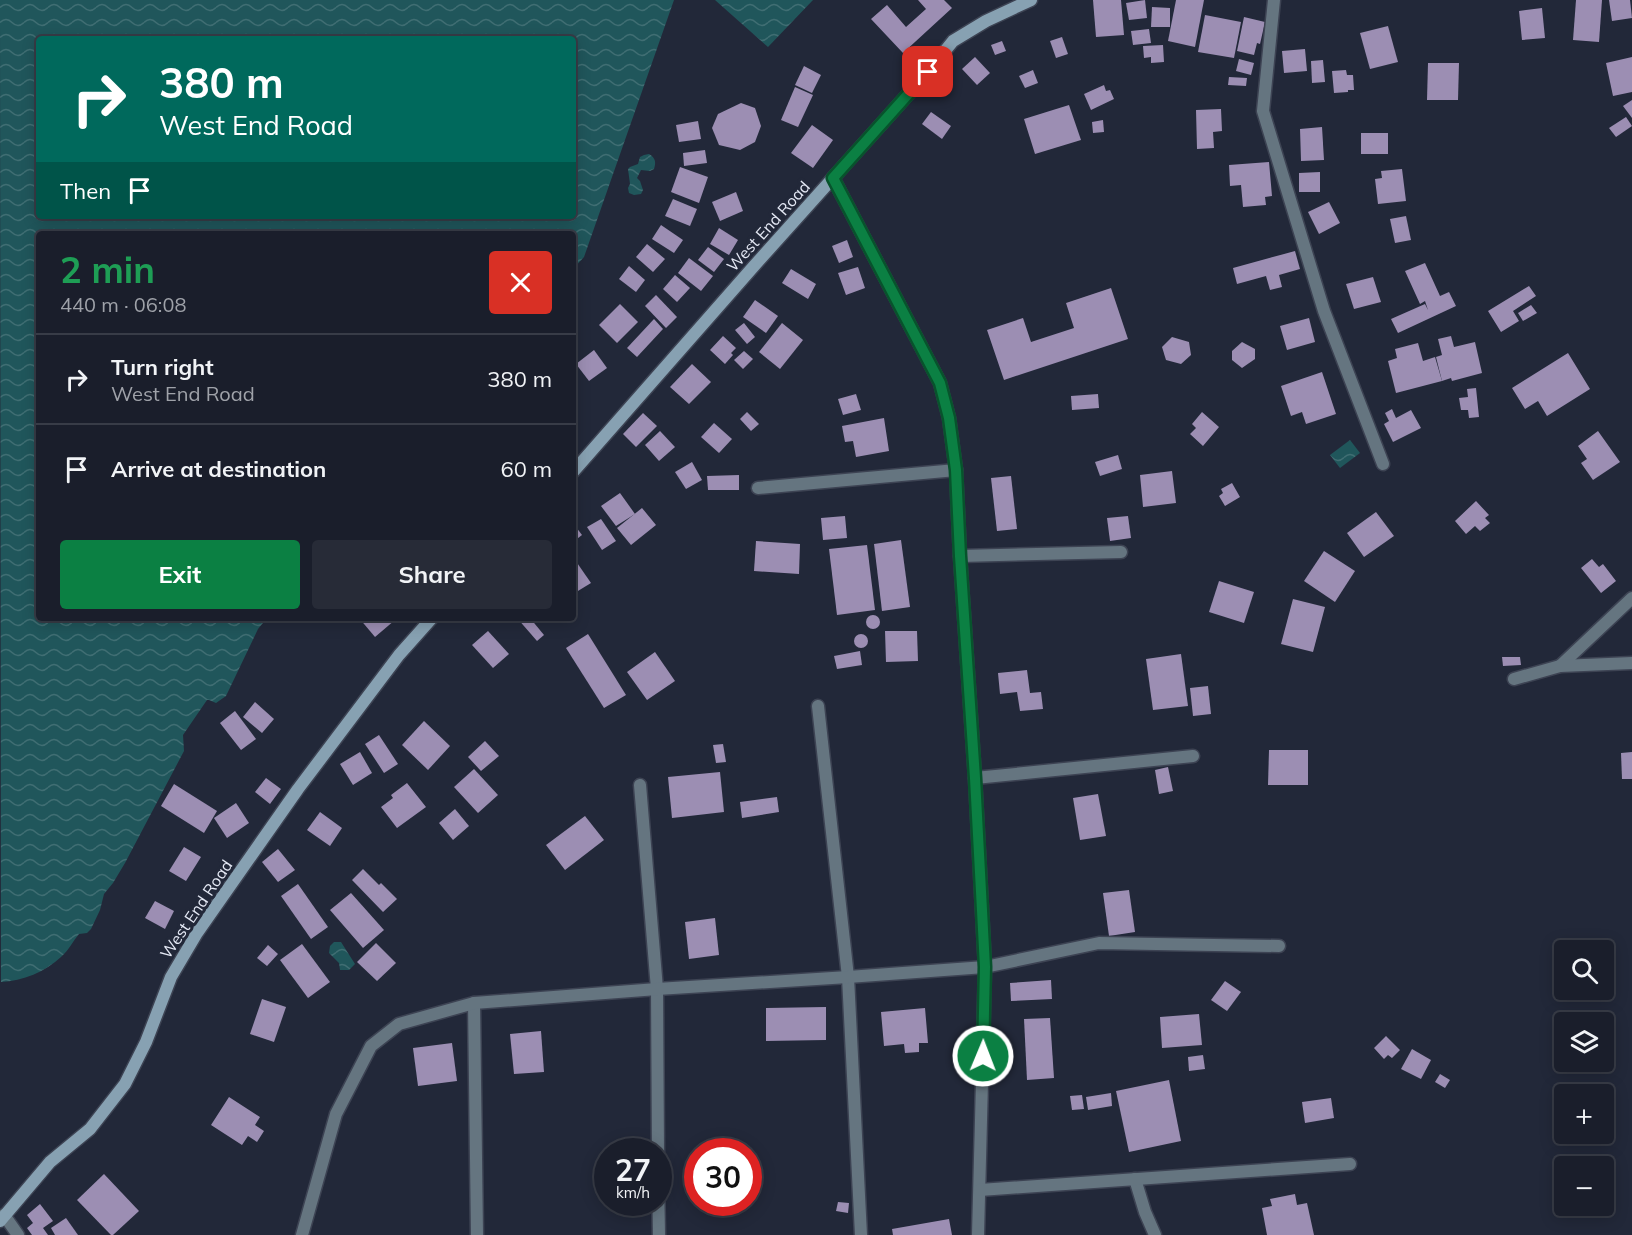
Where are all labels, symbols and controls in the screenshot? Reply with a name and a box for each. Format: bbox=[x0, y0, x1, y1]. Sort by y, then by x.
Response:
pin bbox=[902, 46, 953, 97]
icon: arrive bbox=[911, 55, 944, 88]
text: 380 m bbox=[159, 56, 284, 109]
icon: right bbox=[60, 60, 138, 138]
text: West End Road bbox=[159, 108, 353, 142]
icon: arrive bbox=[123, 174, 156, 207]
text: Then bbox=[60, 177, 111, 205]
street label: West End Road bbox=[722, 177, 814, 275]
text: 2 min bbox=[60, 247, 155, 292]
button: close bbox=[489, 251, 552, 314]
text: 440 m · 06:08 bbox=[60, 292, 186, 317]
text: Turn right bbox=[111, 353, 214, 381]
icon: right bbox=[60, 363, 93, 396]
text: 380 m bbox=[487, 365, 552, 393]
text: West End Road bbox=[111, 381, 255, 406]
icon: arrive bbox=[60, 453, 93, 486]
text: Arrive at destination bbox=[111, 455, 326, 483]
text: 60 m bbox=[501, 455, 552, 483]
button: Exit bbox=[60, 540, 300, 609]
button: Share bbox=[312, 540, 552, 609]
street label: West End Road bbox=[156, 856, 236, 962]
map controls bbox=[1554, 940, 1614, 1216]
button: search bbox=[1554, 940, 1614, 1000]
button: layers bbox=[1554, 1012, 1614, 1072]
position arrow bbox=[951, 1024, 1015, 1088]
button: + bbox=[1554, 1084, 1614, 1144]
speed limit sign: 30 bbox=[684, 1138, 762, 1216]
text: 27 bbox=[615, 1151, 651, 1189]
button: − bbox=[1554, 1156, 1614, 1216]
text: km/h bbox=[616, 1183, 650, 1202]

